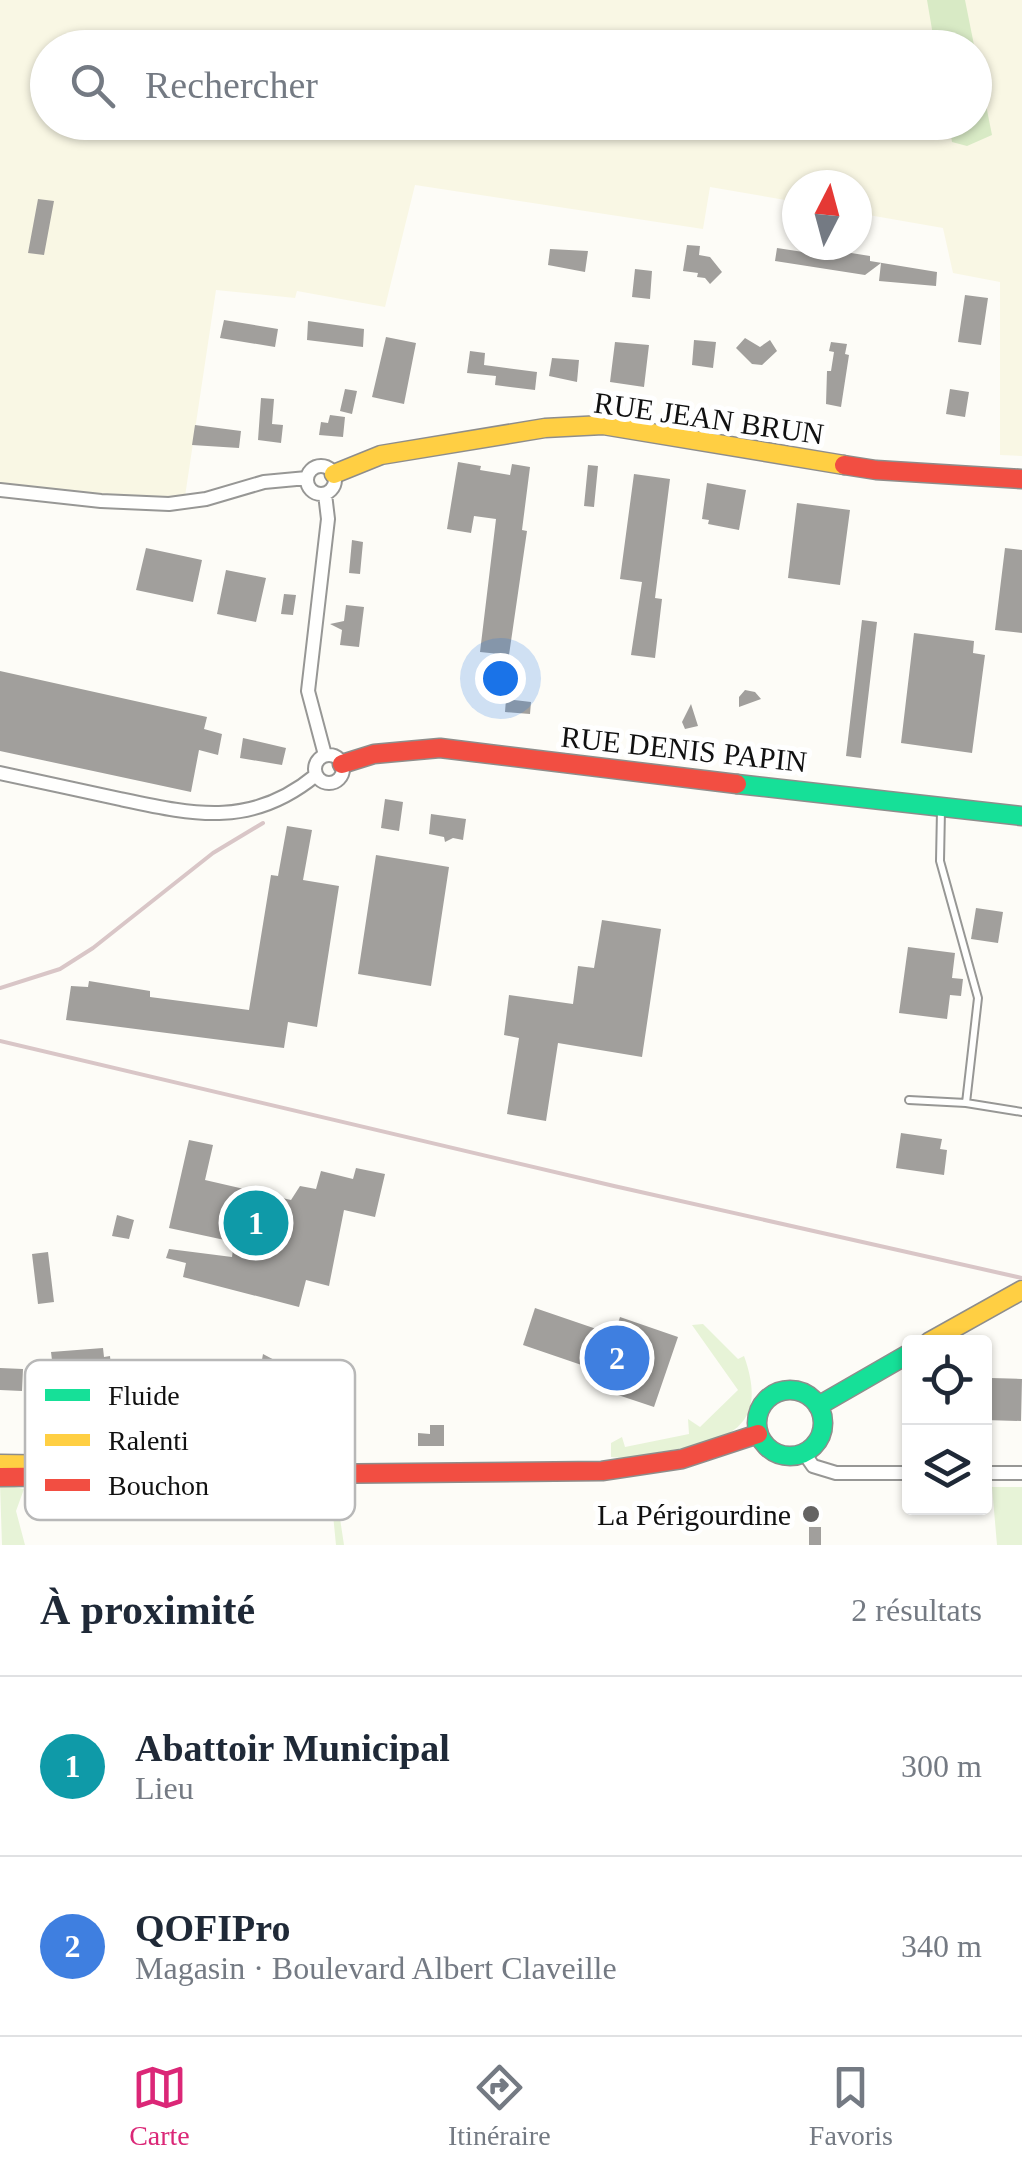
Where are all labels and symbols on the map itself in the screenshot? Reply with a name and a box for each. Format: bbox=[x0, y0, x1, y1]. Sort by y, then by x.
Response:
north arrow bbox=[782, 170, 872, 260]
street label: RUE JEAN BRUN bbox=[592, 386, 826, 450]
your location bbox=[475, 653, 526, 704]
street label: RUE DENIS PAPIN bbox=[559, 720, 809, 778]
pin: 1 bbox=[224, 1186, 288, 1260]
pin: 2 bbox=[584, 1320, 650, 1396]
legend bbox=[25, 1360, 355, 1520]
text: Fluide bbox=[108, 1380, 180, 1411]
text: Ralenti bbox=[108, 1425, 189, 1456]
text: Bouchon bbox=[108, 1470, 209, 1501]
place label: La Périgourdine bbox=[597, 1498, 791, 1531]
marker: La Périgourdine bbox=[800, 1503, 822, 1525]

